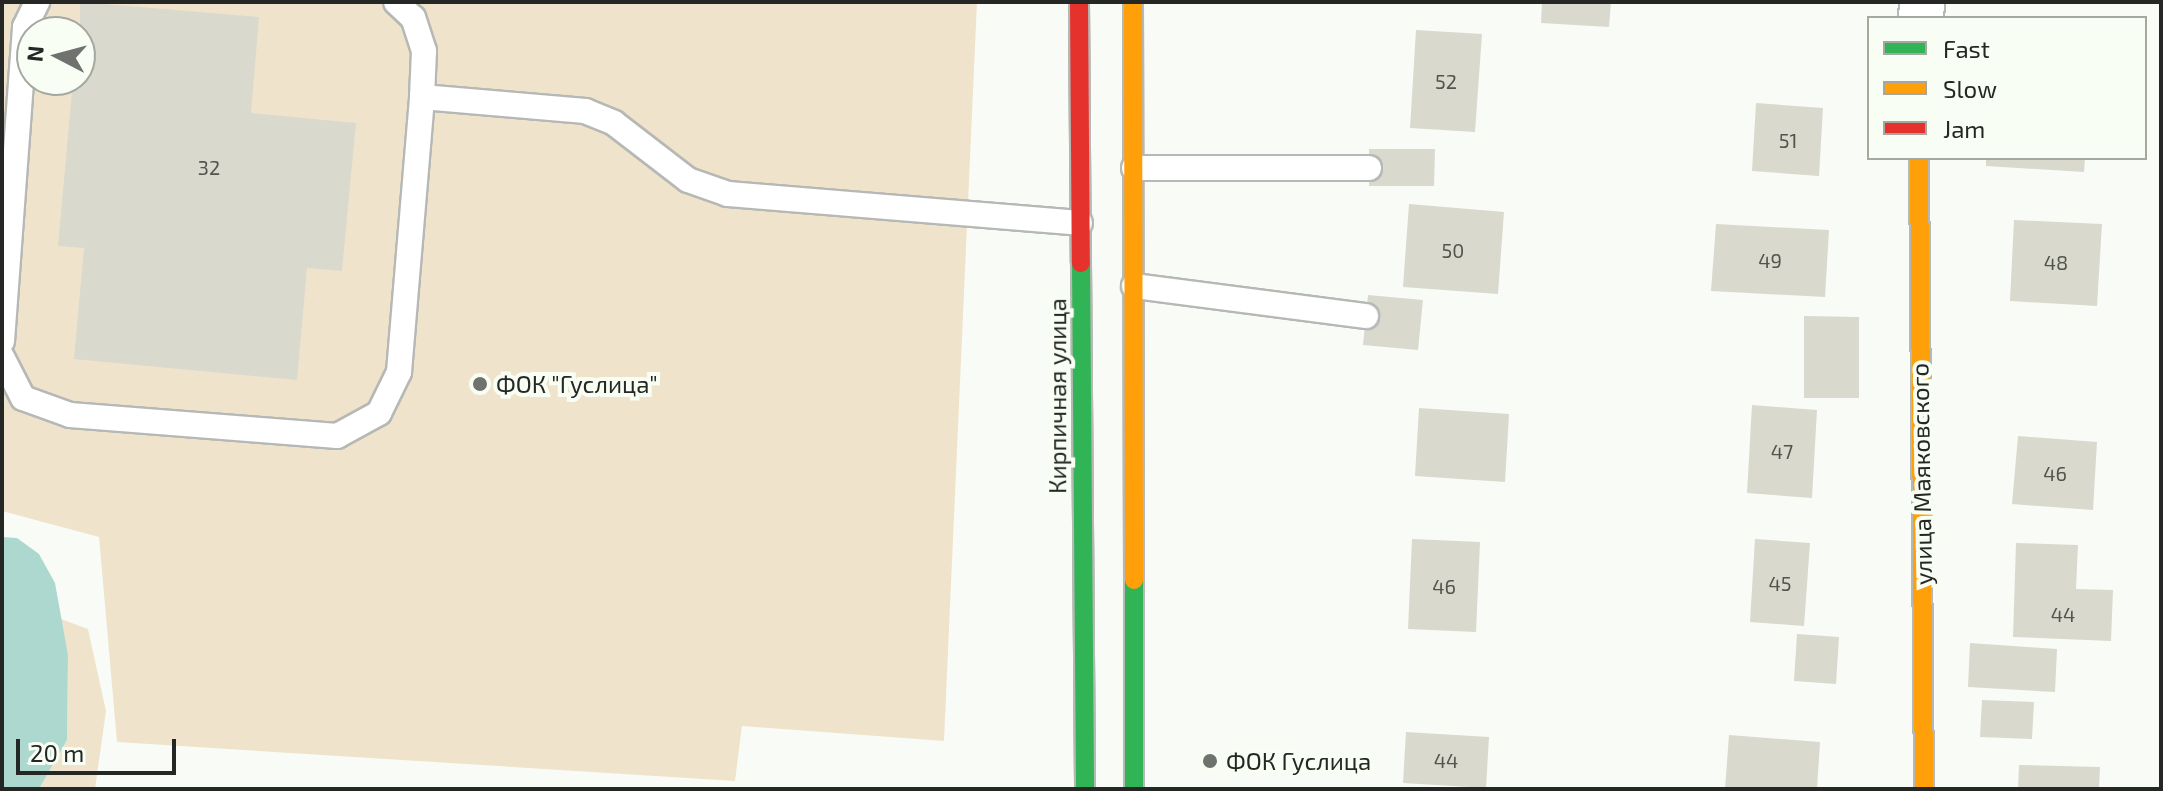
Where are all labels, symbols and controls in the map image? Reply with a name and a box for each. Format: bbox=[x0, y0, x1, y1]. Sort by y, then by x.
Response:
north arrow bbox=[16, 16, 96, 96]
legend bbox=[1867, 16, 2147, 160]
text: Fast bbox=[1943, 34, 1990, 63]
text: N bbox=[20, 44, 48, 63]
house number: 52 bbox=[1435, 69, 1457, 93]
text: Slow bbox=[1943, 74, 1997, 103]
text: Jam bbox=[1943, 114, 1985, 143]
house number: 51 bbox=[1779, 128, 1797, 152]
house number: 32 bbox=[198, 155, 220, 179]
house number: 50 bbox=[1442, 238, 1464, 262]
house number: 49 bbox=[1758, 248, 1782, 272]
house number: 48 bbox=[2044, 250, 2068, 274]
street label: Кирпичная улица bbox=[1043, 298, 1071, 494]
street label: улица Маяковского bbox=[1905, 363, 1937, 585]
place label: ФОК "Гуслица" bbox=[496, 370, 658, 398]
marker: ФОК "Гуслица" bbox=[471, 375, 489, 393]
house number: 47 bbox=[1771, 439, 1793, 463]
house number: 46 bbox=[2043, 461, 2067, 485]
house number: 45 bbox=[1768, 571, 1792, 595]
house number: 46 bbox=[1432, 574, 1456, 598]
house number: 44 bbox=[2051, 602, 2075, 626]
scale bar bbox=[20, 723, 180, 773]
text: 20 m bbox=[30, 738, 84, 767]
place label: ФОК Гуслица bbox=[1226, 747, 1371, 775]
house number: 44 bbox=[1434, 748, 1458, 772]
marker: ФОК Гуслица bbox=[1201, 752, 1219, 770]

